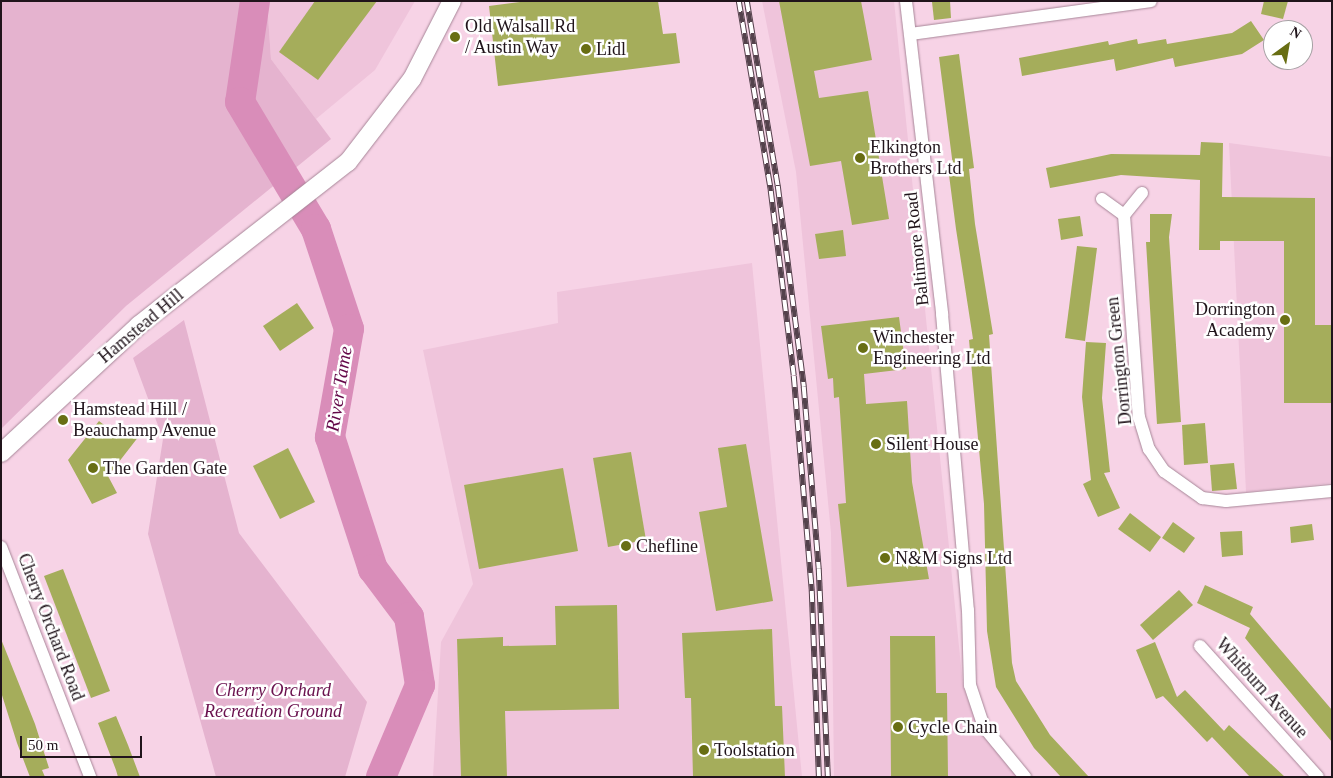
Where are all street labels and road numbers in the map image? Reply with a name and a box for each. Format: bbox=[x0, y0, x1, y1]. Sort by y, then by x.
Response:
street label: Baltimore Road bbox=[900, 191, 934, 307]
street label: Hamstead Hill bbox=[94, 284, 188, 368]
street label: Dorrington Green bbox=[1102, 296, 1136, 426]
street label: Cherry Orchard Road bbox=[13, 550, 89, 704]
street label: Whitburn Avenue bbox=[1211, 633, 1313, 743]

